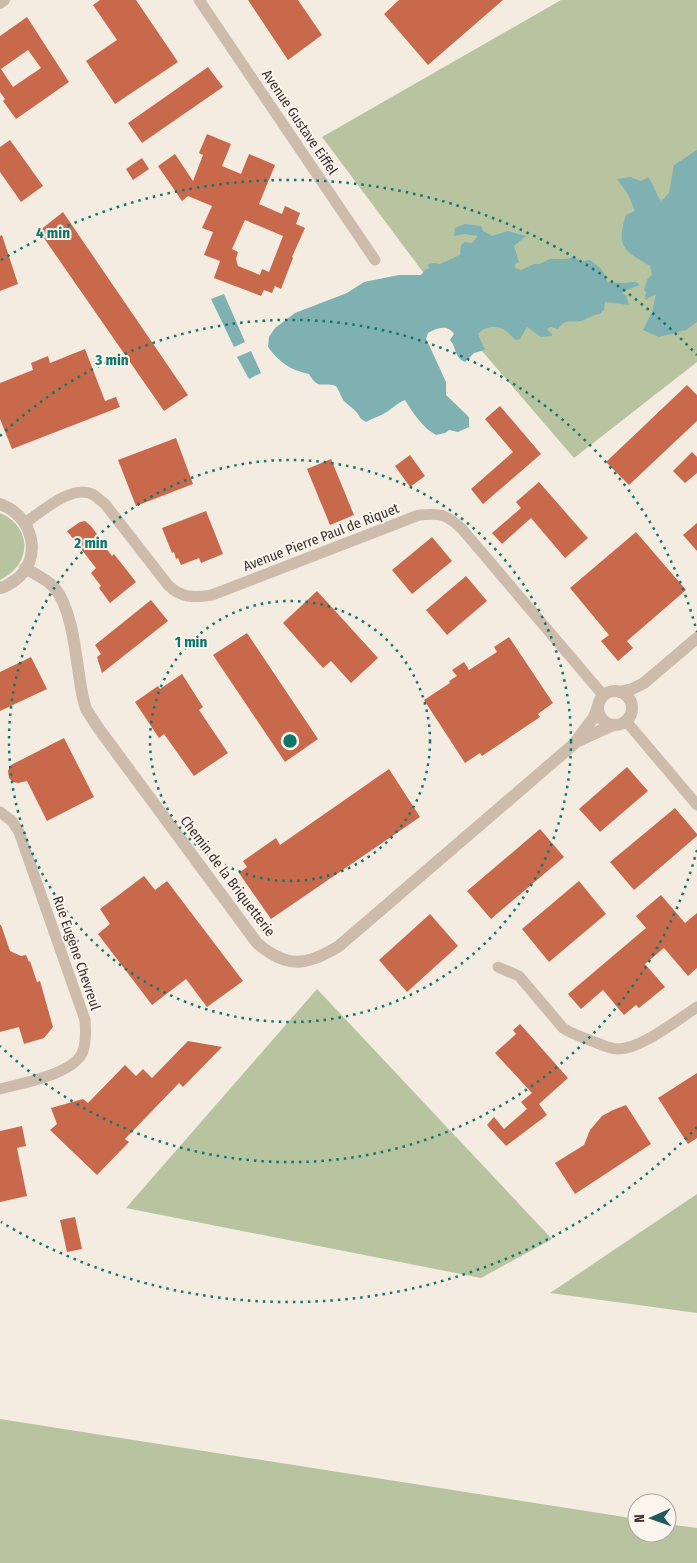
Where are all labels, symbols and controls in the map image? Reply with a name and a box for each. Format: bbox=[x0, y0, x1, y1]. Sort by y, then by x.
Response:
street label: Avenue Gustave Eiffel bbox=[258, 66, 341, 178]
text: 4 min bbox=[36, 224, 70, 242]
text: 3 min bbox=[94, 351, 129, 369]
street label: Avenue Pierre Paul de Riquet bbox=[241, 500, 402, 575]
text: 2 min bbox=[73, 534, 108, 552]
text: 1 min bbox=[175, 633, 207, 651]
centre of rings bbox=[281, 732, 299, 750]
street label: Chemin de la Briquetterie bbox=[177, 813, 279, 940]
street label: Rue Eugène Chevreul bbox=[49, 894, 104, 1013]
north arrow bbox=[627, 1493, 677, 1543]
text: N bbox=[631, 1514, 648, 1523]

